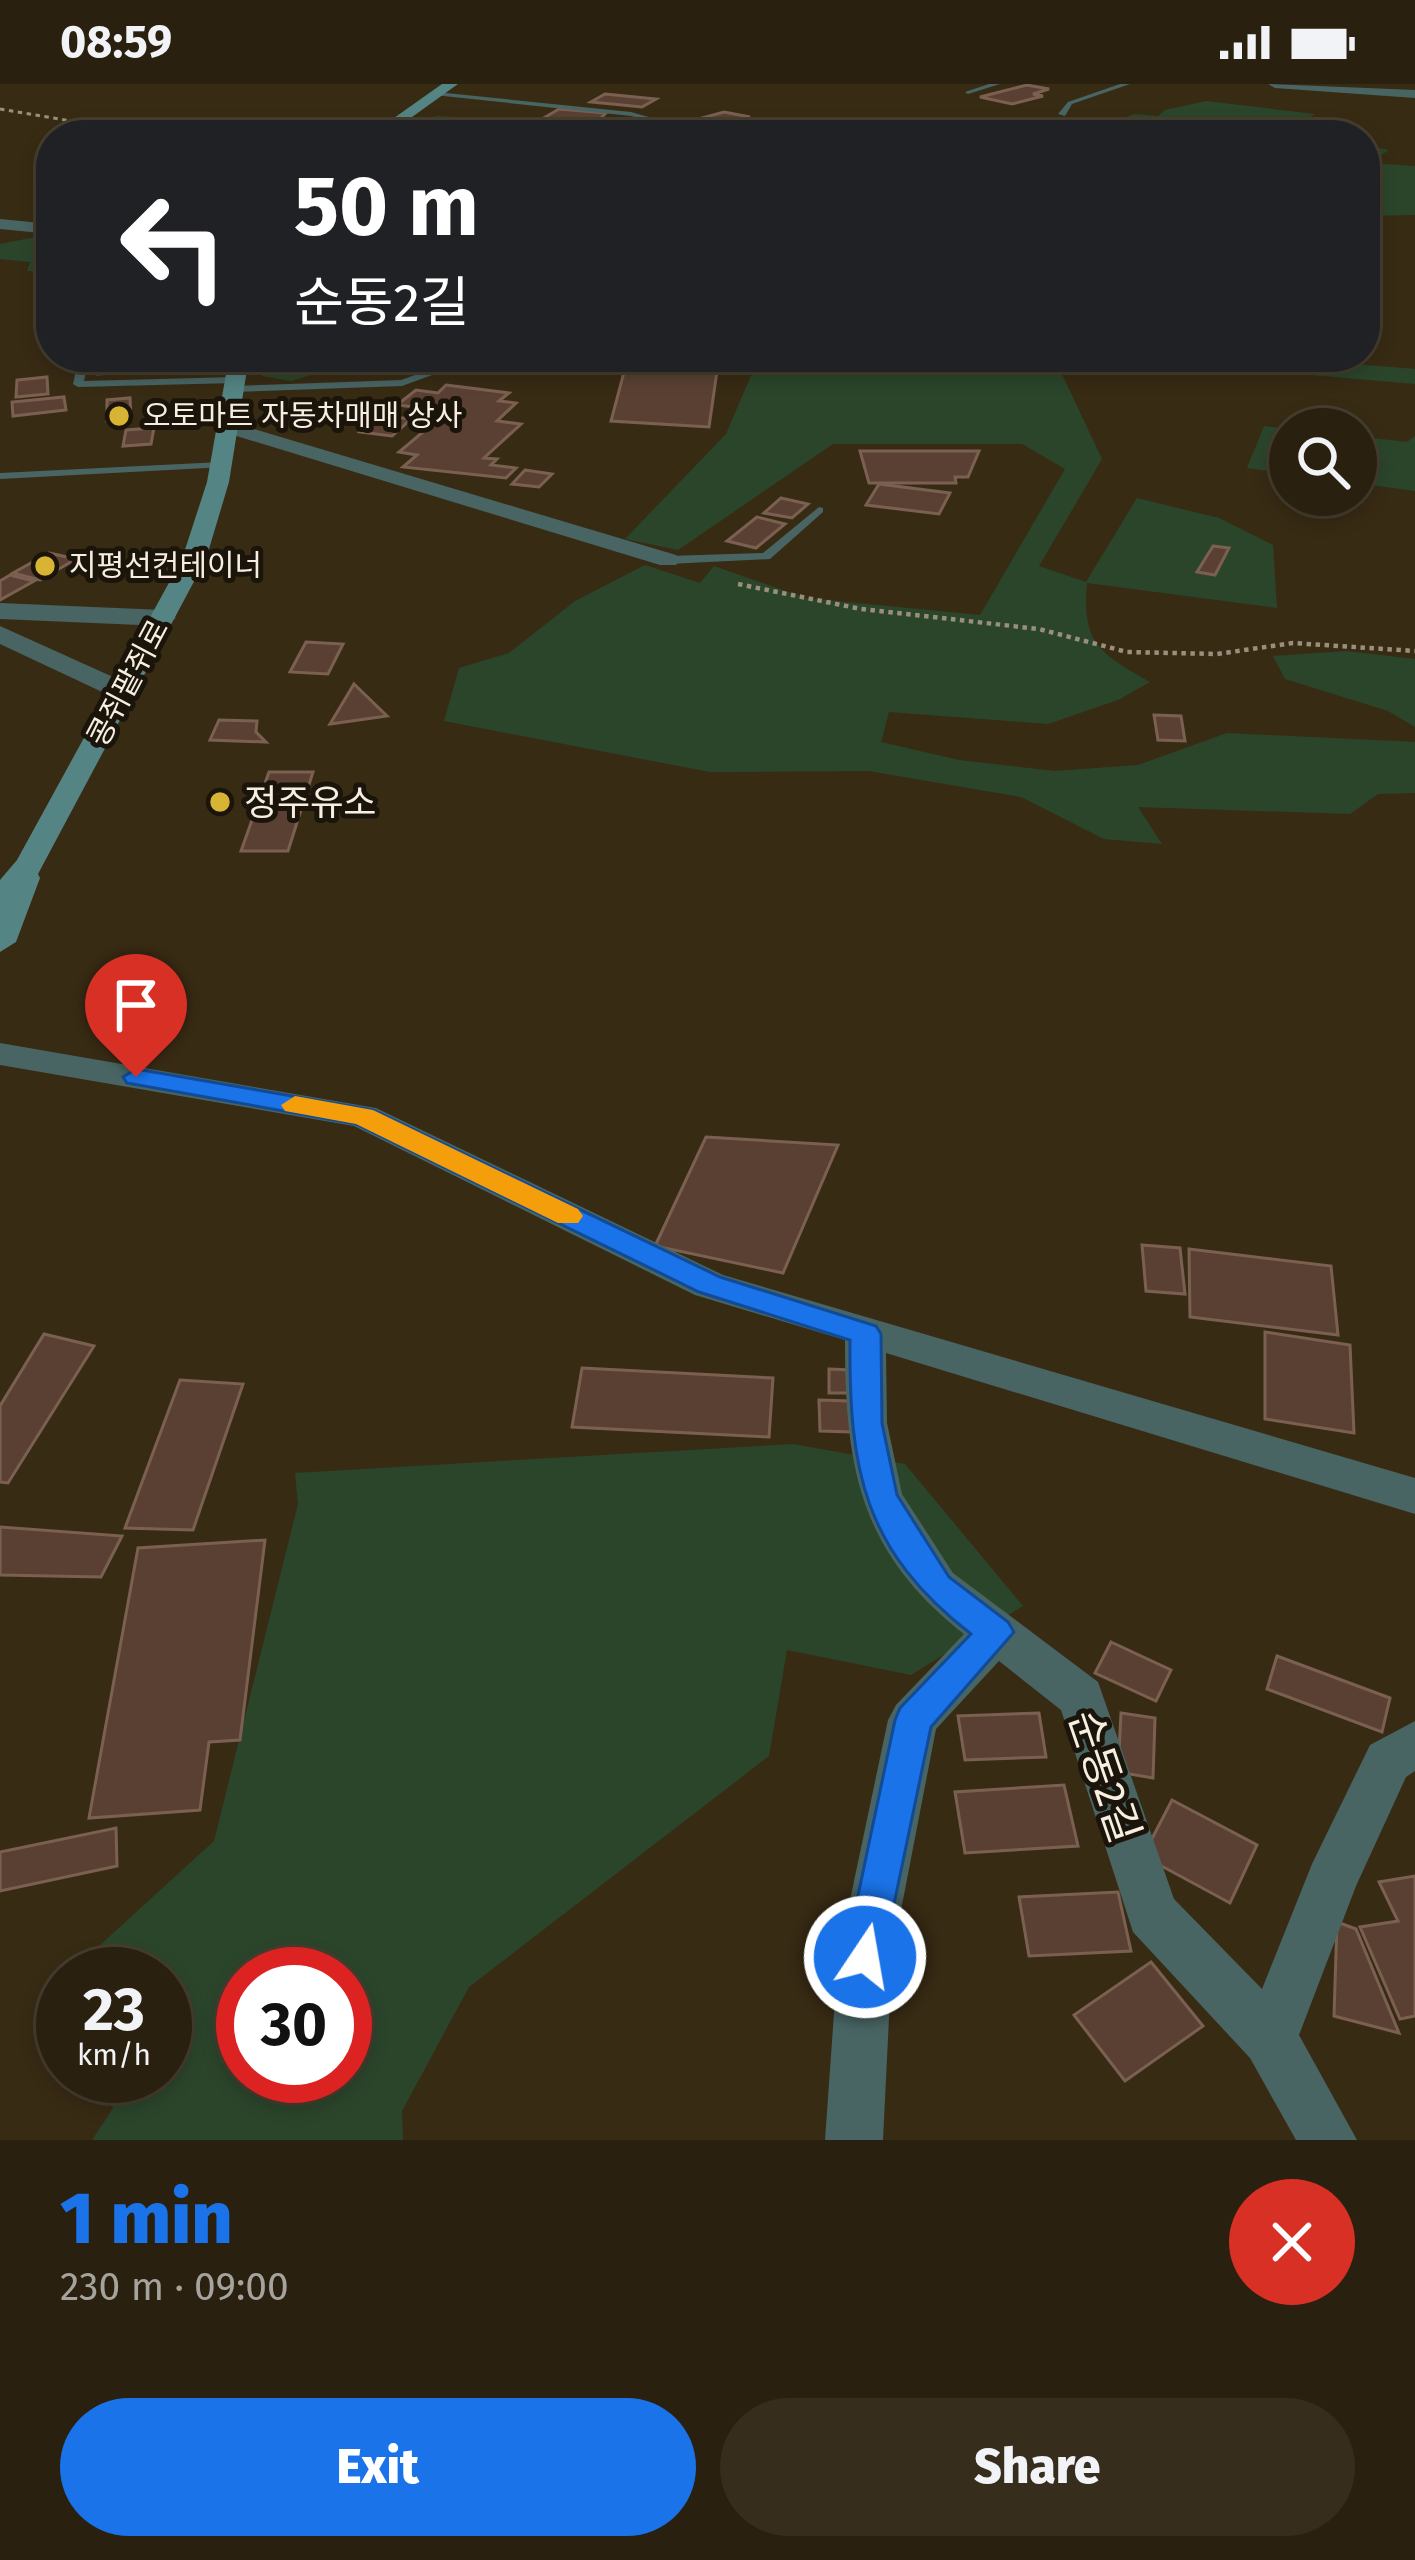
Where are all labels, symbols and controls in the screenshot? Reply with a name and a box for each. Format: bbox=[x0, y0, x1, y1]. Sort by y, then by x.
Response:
text: 08:59 bbox=[60, 15, 172, 69]
text: 50 m bbox=[294, 156, 479, 257]
icon: left bbox=[96, 168, 252, 324]
text: 순동2길 bbox=[294, 271, 470, 335]
place label: 오토마트 자동차매매 상사 bbox=[143, 398, 463, 434]
marker: 오토마트 자동차매매 상사 bbox=[106, 403, 132, 429]
map controls bbox=[1269, 408, 1377, 516]
button: search bbox=[1269, 408, 1377, 516]
place label: 지평선컨테이너 bbox=[69, 548, 262, 584]
marker: 지평선컨테이너 bbox=[32, 553, 58, 579]
street label: 콩쥐팥쥐로 bbox=[80, 614, 176, 752]
place label: 정주유소 bbox=[244, 781, 376, 825]
marker: 정주유소 bbox=[207, 789, 233, 815]
pin bbox=[85, 954, 187, 1077]
icon: arrive bbox=[103, 972, 169, 1038]
street label: 순동2길 bbox=[1058, 1704, 1150, 1849]
position arrow bbox=[802, 1894, 928, 2020]
speed limit sign: 30 bbox=[216, 1947, 372, 2103]
text: 23 bbox=[83, 1974, 145, 2046]
text: km/h bbox=[77, 2037, 151, 2073]
text: 1 min bbox=[60, 2176, 233, 2262]
button: close bbox=[1229, 2179, 1355, 2305]
text: 230 m · 09:00 bbox=[60, 2264, 289, 2310]
button: Exit bbox=[60, 2398, 696, 2536]
button: Share bbox=[720, 2398, 1355, 2536]

